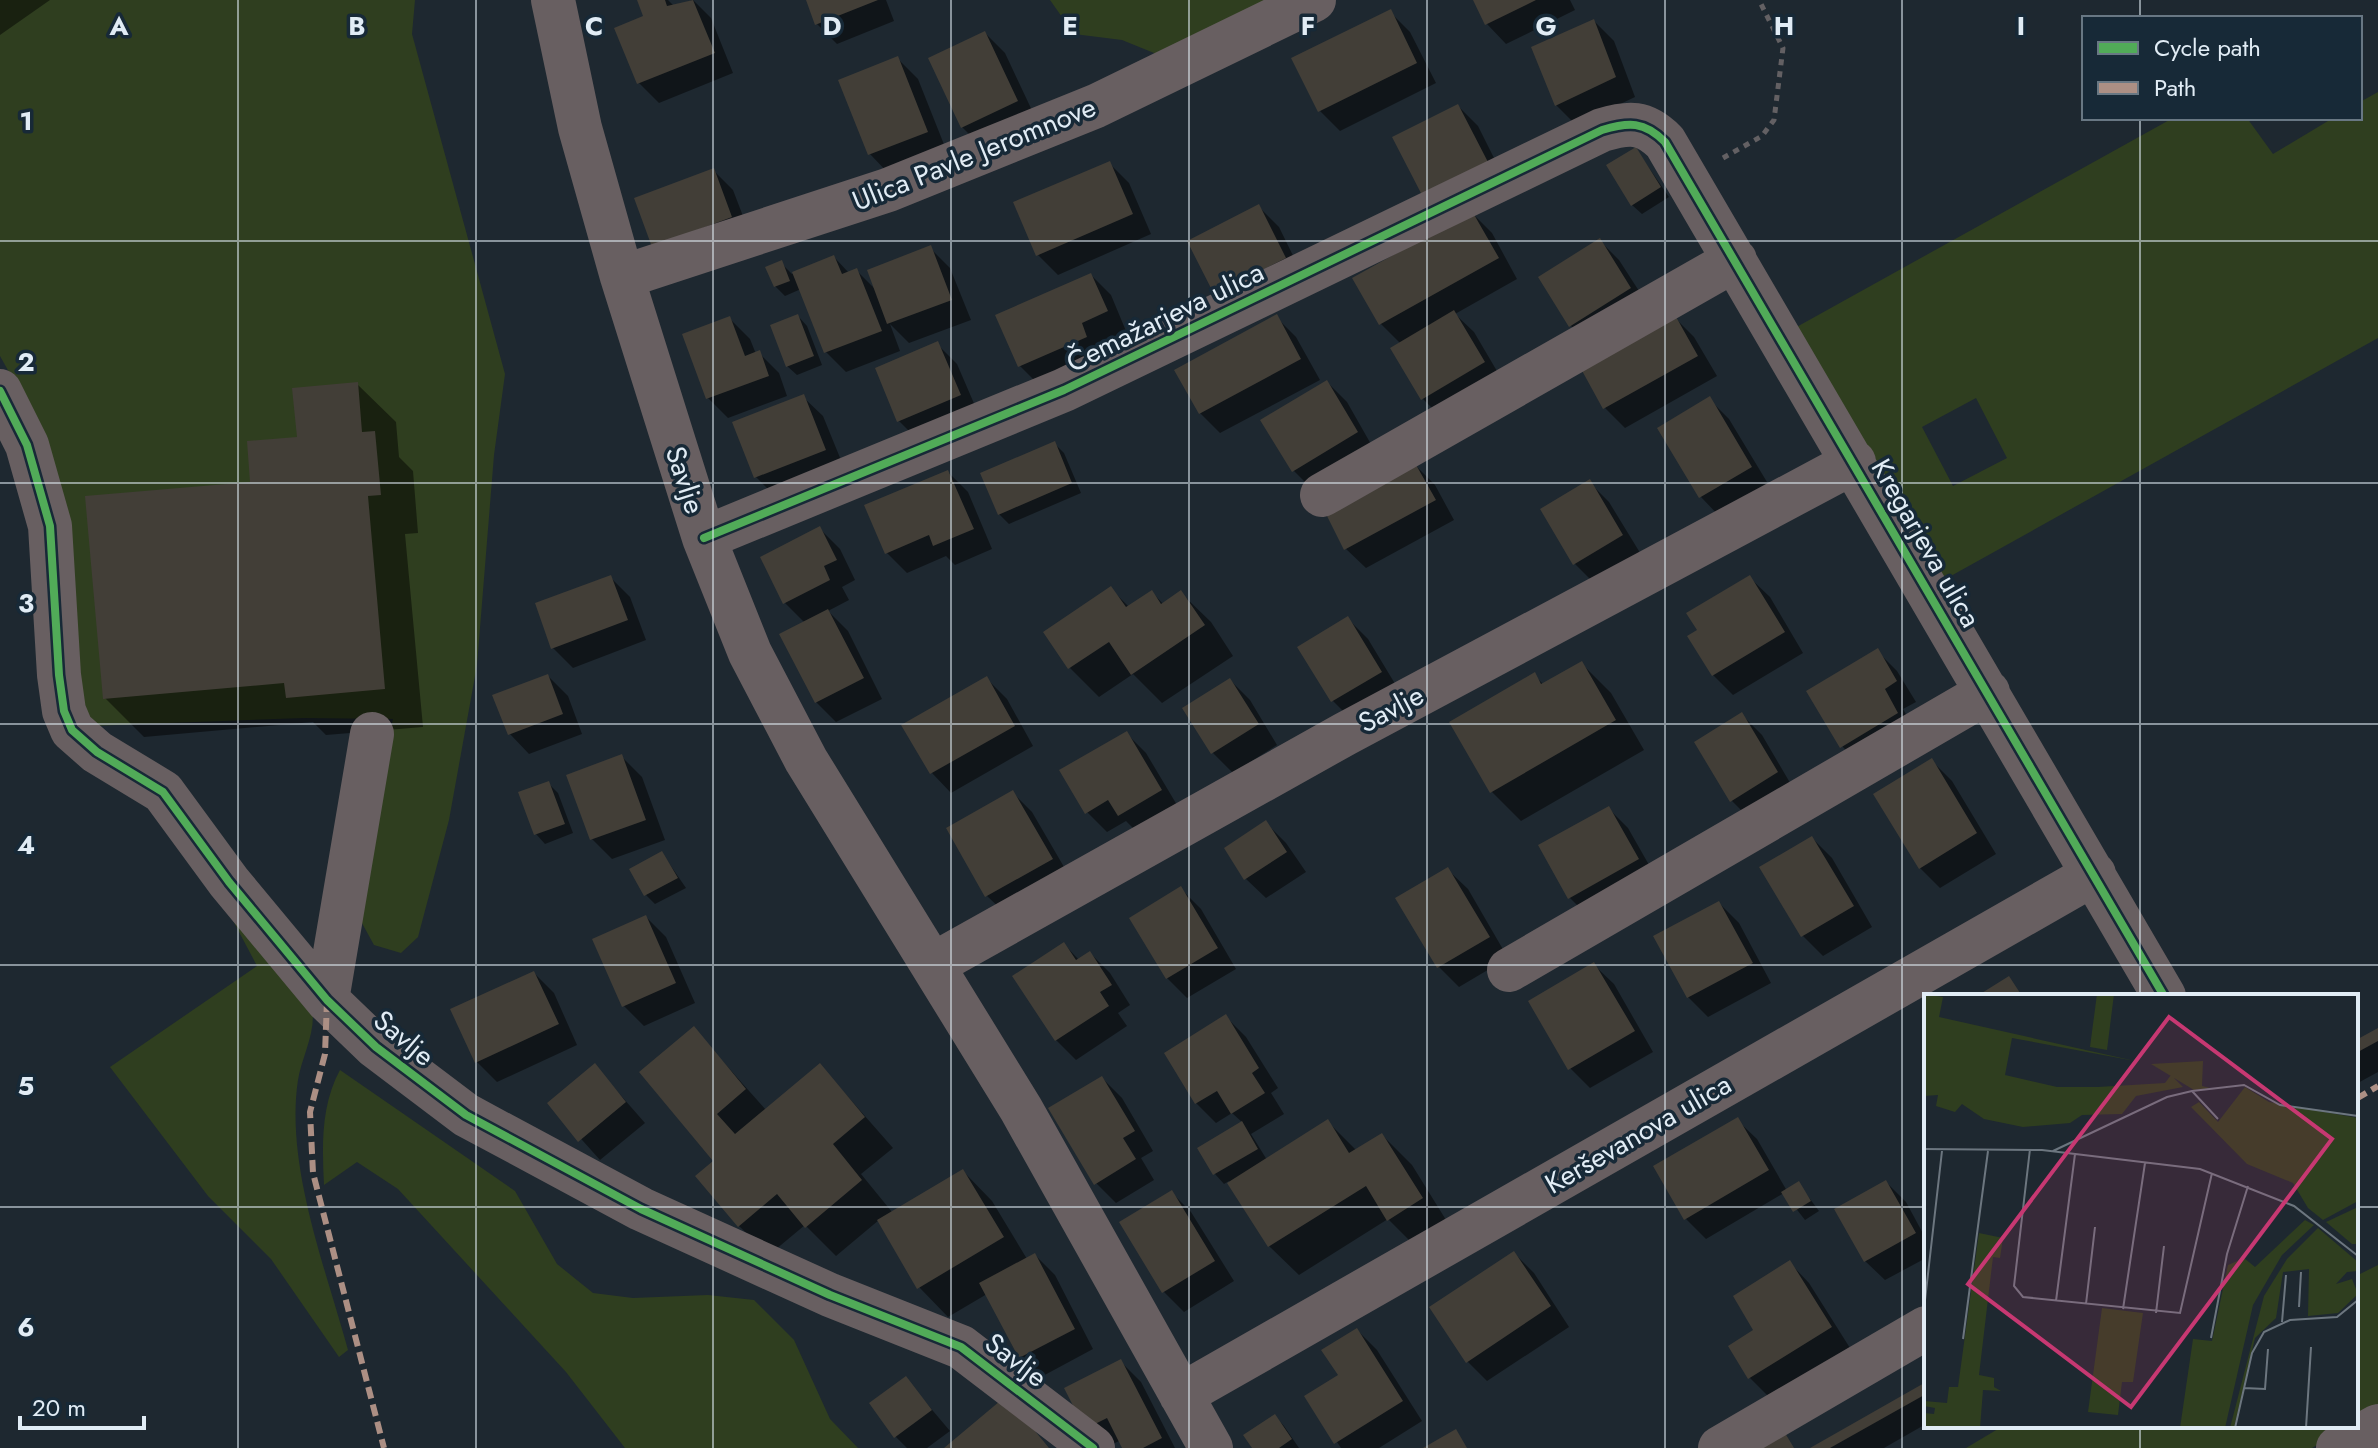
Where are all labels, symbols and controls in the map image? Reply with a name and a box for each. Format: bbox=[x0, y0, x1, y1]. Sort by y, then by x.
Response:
text: A bbox=[108, 7, 129, 45]
text: B bbox=[348, 7, 366, 45]
text: C bbox=[585, 7, 603, 45]
text: D bbox=[822, 7, 842, 45]
text: E bbox=[1062, 7, 1078, 45]
text: F bbox=[1301, 7, 1315, 45]
text: G bbox=[1535, 7, 1557, 45]
text: H bbox=[1774, 7, 1794, 45]
text: I bbox=[2017, 7, 2025, 45]
legend bbox=[2082, 16, 2362, 120]
text: Cycle path bbox=[2154, 30, 2261, 65]
text: Path bbox=[2154, 70, 2196, 105]
street label: Ulica Pavle Jeromnove bbox=[846, 86, 1102, 222]
text: 1 bbox=[19, 102, 33, 140]
street label: Čemažarjeva ulica bbox=[1059, 251, 1271, 383]
text: 2 bbox=[17, 343, 35, 381]
street label: Savlje bbox=[655, 441, 715, 519]
street label: Kregarjeva ulica bbox=[1861, 451, 1991, 635]
text: 3 bbox=[18, 584, 34, 622]
street label: Savlje bbox=[1351, 675, 1431, 743]
text: 4 bbox=[17, 826, 35, 864]
inset map bbox=[1924, 994, 2358, 1428]
street label: Savlje bbox=[364, 1000, 444, 1076]
street label: Kerševanova ulica bbox=[1537, 1064, 1739, 1204]
text: 5 bbox=[18, 1067, 34, 1105]
text: 6 bbox=[17, 1308, 35, 1346]
street label: Savlje bbox=[976, 1323, 1056, 1397]
scale bar bbox=[20, 1380, 144, 1430]
text: 20 m bbox=[32, 1390, 86, 1425]

